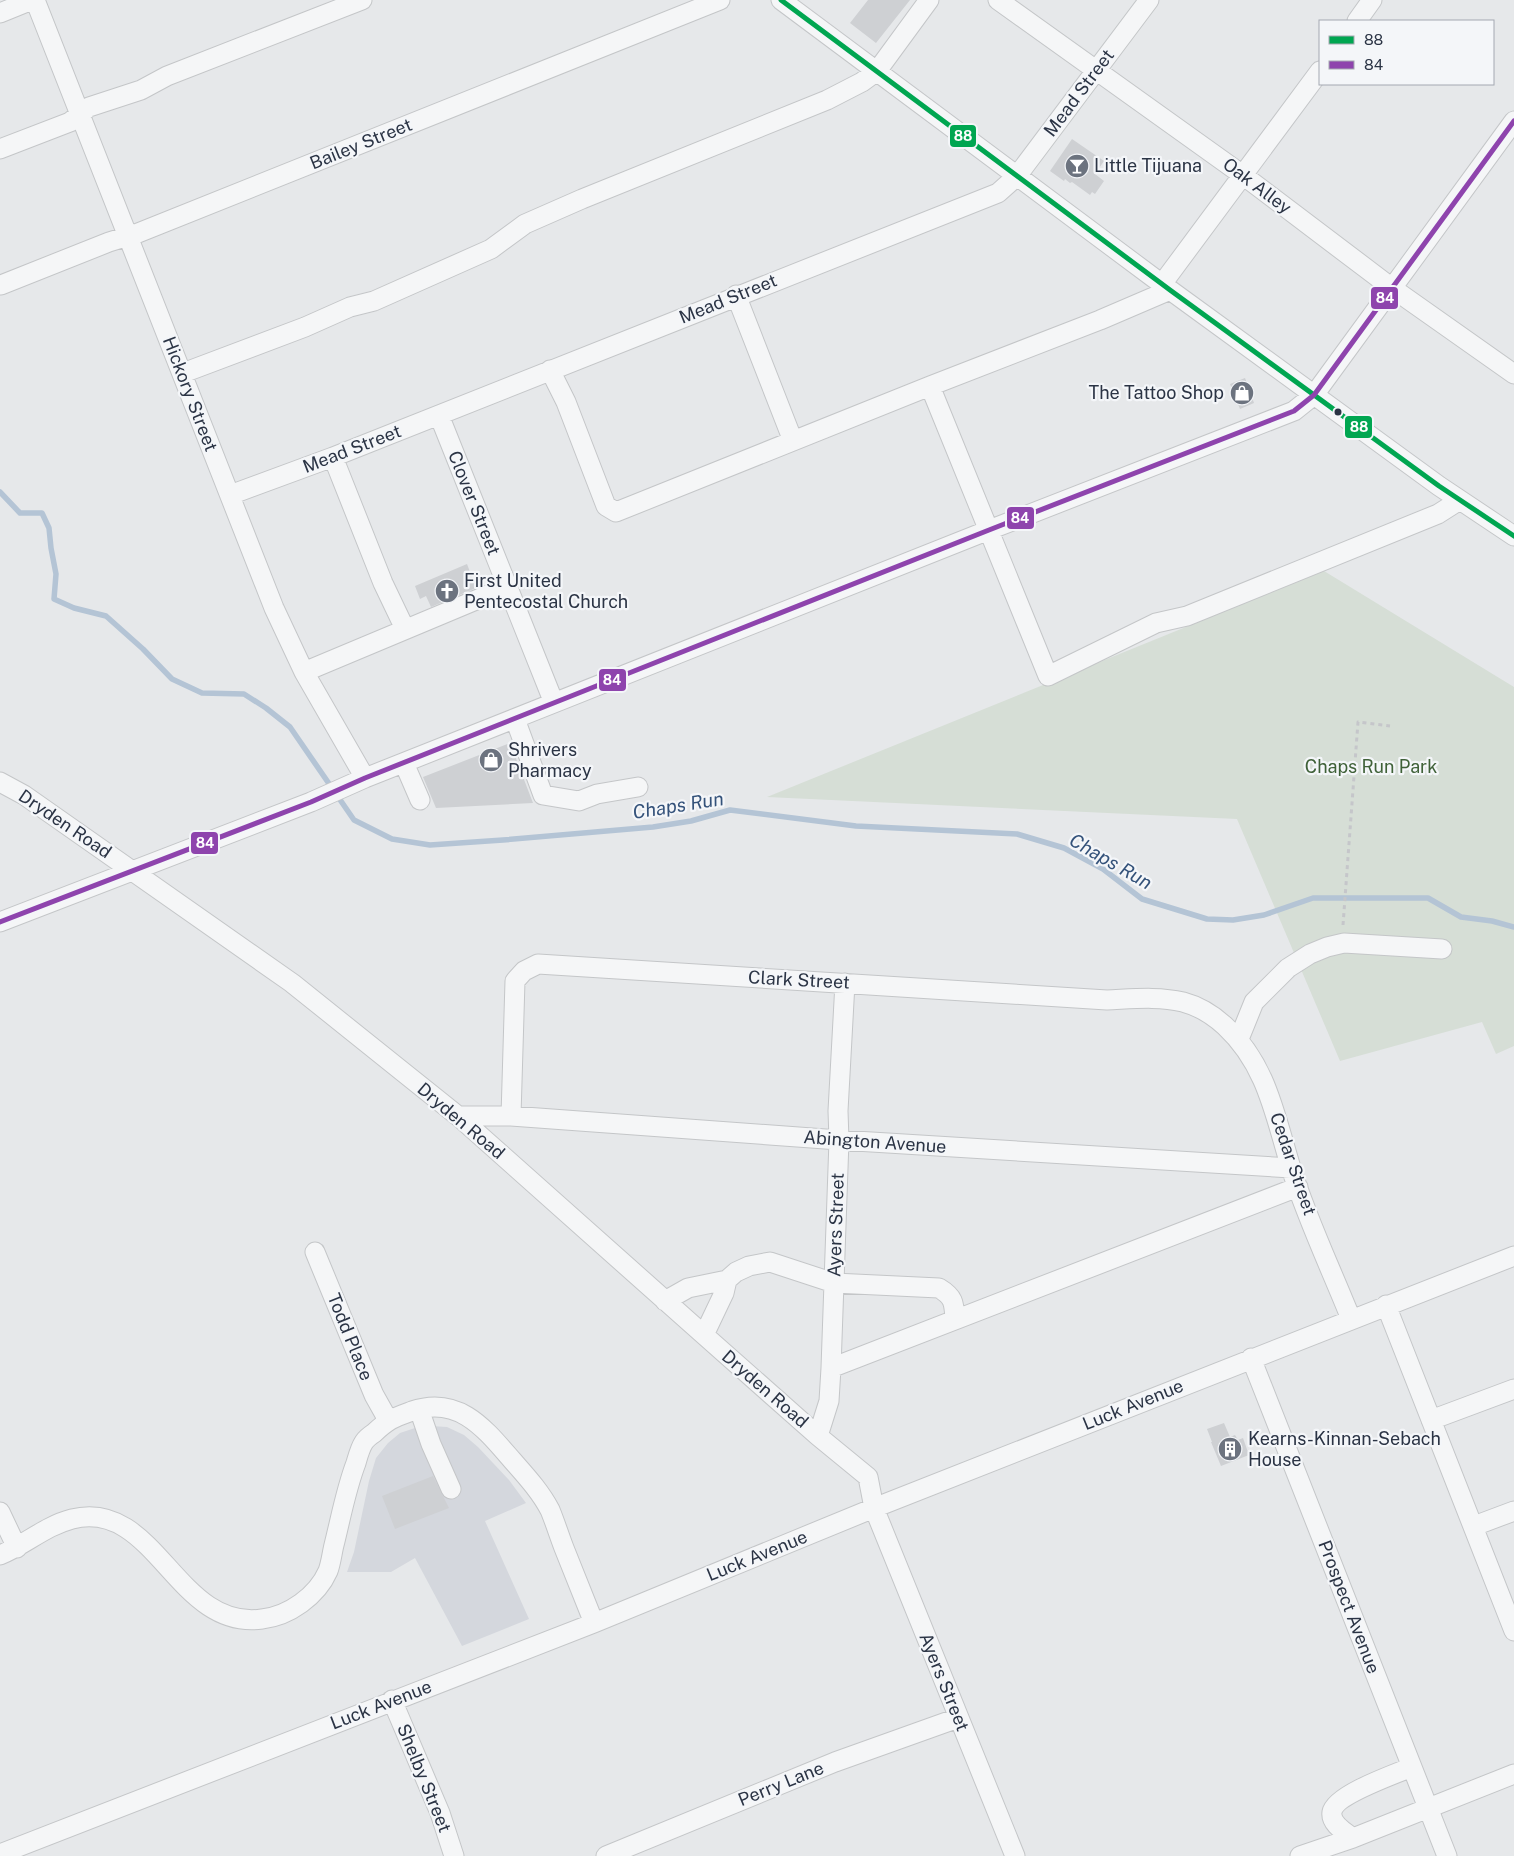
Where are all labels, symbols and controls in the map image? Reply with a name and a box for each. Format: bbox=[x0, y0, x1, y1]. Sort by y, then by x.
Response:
legend bbox=[1319, 20, 1494, 85]
text: 88 bbox=[1364, 31, 1383, 48]
street label: Mead Street bbox=[1039, 45, 1118, 140]
text: 84 bbox=[1364, 56, 1383, 73]
street label: Bailey Street bbox=[307, 114, 415, 174]
line badge: 88 bbox=[949, 124, 977, 148]
text: 88 bbox=[954, 128, 972, 144]
bar icon: Little Tijuana bbox=[1064, 153, 1090, 179]
street label: Oak Alley bbox=[1219, 153, 1296, 218]
place label: Little Tijuana bbox=[1094, 155, 1202, 176]
street label: Mead Street bbox=[676, 269, 780, 328]
line badge: 84 bbox=[1370, 286, 1399, 310]
text: 84 bbox=[1376, 290, 1394, 306]
street label: Hickory Street bbox=[159, 333, 222, 454]
shop icon: The Tattoo Shop bbox=[1229, 380, 1255, 406]
place label: The Tattoo Shop bbox=[1088, 382, 1224, 403]
unlabelled marker bbox=[1333, 407, 1343, 417]
line badge: 88 bbox=[1344, 415, 1373, 439]
text: 88 bbox=[1350, 419, 1368, 435]
street label: Mead Street bbox=[300, 420, 404, 477]
street label: Clover Street bbox=[444, 448, 505, 558]
line badge: 84 bbox=[1006, 506, 1035, 530]
text: 84 bbox=[1011, 510, 1029, 526]
place label: First United Pentecostal Church bbox=[464, 570, 628, 612]
church icon: First United Pentecostal Church bbox=[434, 578, 460, 604]
line badge: 84 bbox=[598, 668, 627, 692]
text: 84 bbox=[603, 672, 621, 688]
place label: Shrivers Pharmacy bbox=[508, 739, 592, 781]
shop icon: Shrivers Pharmacy bbox=[478, 747, 504, 773]
park label: Chaps Run Park bbox=[1305, 756, 1437, 777]
street label: Dryden Road bbox=[15, 785, 116, 862]
water label: Chaps Run bbox=[631, 787, 725, 823]
water label: Chaps Run bbox=[1066, 829, 1156, 893]
line badge: 84 bbox=[190, 831, 219, 855]
text: 84 bbox=[196, 835, 214, 851]
street label: Clark Street bbox=[748, 966, 850, 993]
street label: Dryden Road bbox=[413, 1078, 509, 1163]
street label: Cedar Street bbox=[1266, 1110, 1321, 1218]
street label: Abington Avenue bbox=[803, 1126, 947, 1157]
street label: Ayers Street bbox=[823, 1172, 848, 1277]
street label: Todd Place bbox=[323, 1290, 377, 1383]
street label: Dryden Road bbox=[718, 1345, 813, 1432]
street label: Luck Avenue bbox=[1079, 1375, 1186, 1434]
place label: Kearns-Kinnan-Sebach House bbox=[1248, 1428, 1441, 1470]
building icon: Kearns-Kinnan-Sebach House bbox=[1217, 1436, 1243, 1462]
street label: Luck Avenue bbox=[703, 1526, 810, 1585]
street label: Prospect Avenue bbox=[1314, 1537, 1385, 1676]
street label: Ayers Street bbox=[915, 1630, 974, 1734]
street label: Luck Avenue bbox=[327, 1676, 434, 1733]
street label: Shelby Street bbox=[393, 1721, 456, 1835]
street label: Perry Lane bbox=[735, 1757, 827, 1810]

